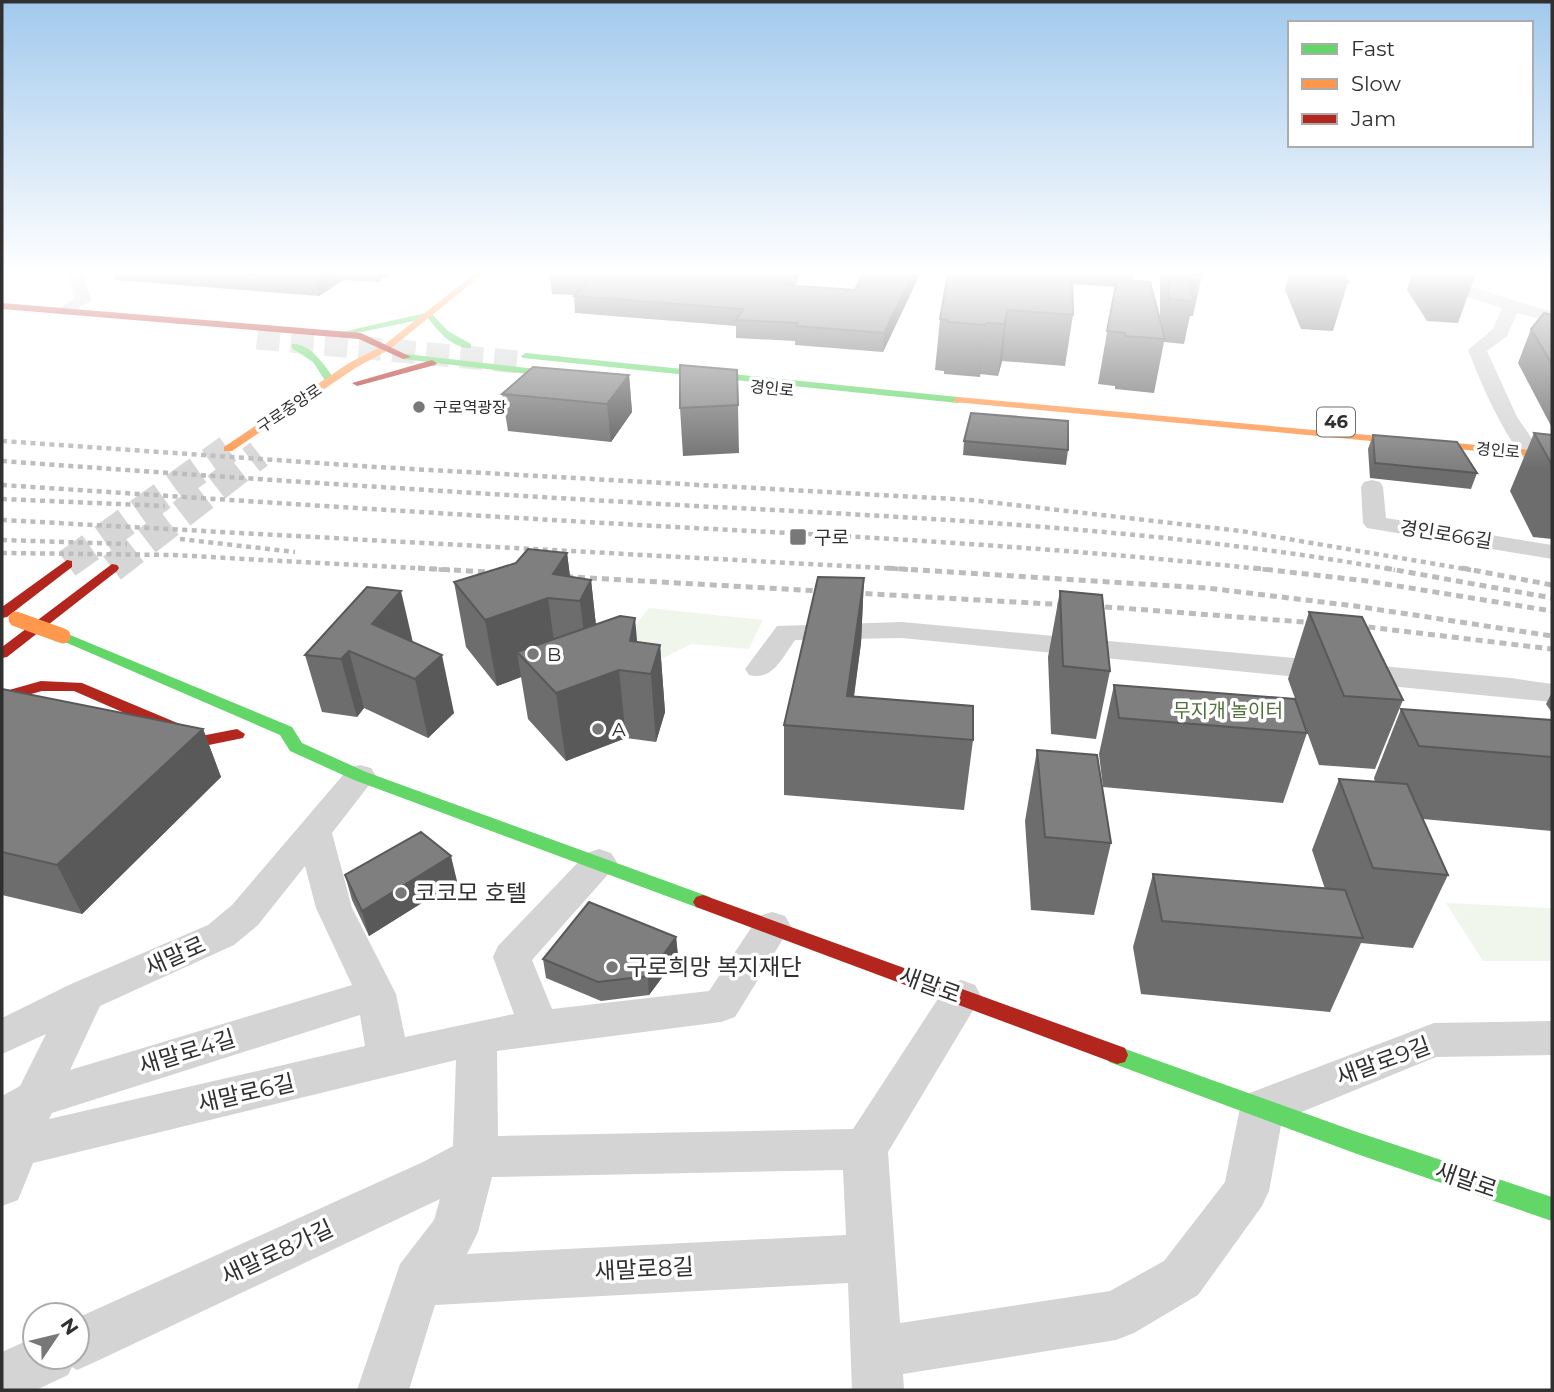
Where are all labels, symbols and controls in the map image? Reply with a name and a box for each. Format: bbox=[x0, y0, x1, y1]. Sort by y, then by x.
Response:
legend bbox=[1288, 21, 1533, 147]
text: Fast bbox=[1351, 36, 1395, 61]
text: Slow bbox=[1351, 71, 1401, 96]
text: Jam bbox=[1350, 106, 1396, 131]
street label: 경인로 bbox=[749, 377, 795, 400]
street label: 구로중앙로 bbox=[253, 380, 325, 437]
place label: 구로역광장 bbox=[433, 398, 507, 417]
marker: 구로역광장 bbox=[411, 399, 427, 415]
road number: 46 bbox=[1317, 408, 1355, 436]
street label: 경인로 bbox=[1475, 439, 1521, 462]
street label: 경인로66길 bbox=[1398, 516, 1494, 553]
place label: 구로 bbox=[814, 526, 849, 549]
marker: 구로 bbox=[788, 527, 808, 547]
place label: B bbox=[547, 643, 561, 666]
marker: B bbox=[525, 646, 541, 662]
park label: 무지개 놀이터 bbox=[1173, 699, 1283, 722]
place label: A bbox=[612, 718, 626, 741]
marker: A bbox=[590, 721, 606, 737]
place label: 코코모 호텔 bbox=[415, 879, 527, 907]
marker: 코코모 호텔 bbox=[393, 885, 409, 901]
street label: 새말로 bbox=[140, 930, 210, 982]
place label: 구로희망 복지재단 bbox=[626, 953, 801, 981]
marker: 구로희망 복지재단 bbox=[604, 959, 620, 975]
street label: 새말로 bbox=[895, 961, 965, 1009]
street label: 새말로4길 bbox=[135, 1024, 239, 1080]
street label: 새말로9길 bbox=[1332, 1031, 1434, 1091]
street label: 새말로6길 bbox=[195, 1068, 297, 1118]
street label: 새말로 bbox=[1431, 1156, 1501, 1204]
street label: 새말로8가길 bbox=[216, 1214, 338, 1290]
street label: 새말로8길 bbox=[594, 1252, 694, 1286]
north arrow bbox=[21, 1301, 91, 1371]
text: N bbox=[56, 1314, 83, 1339]

